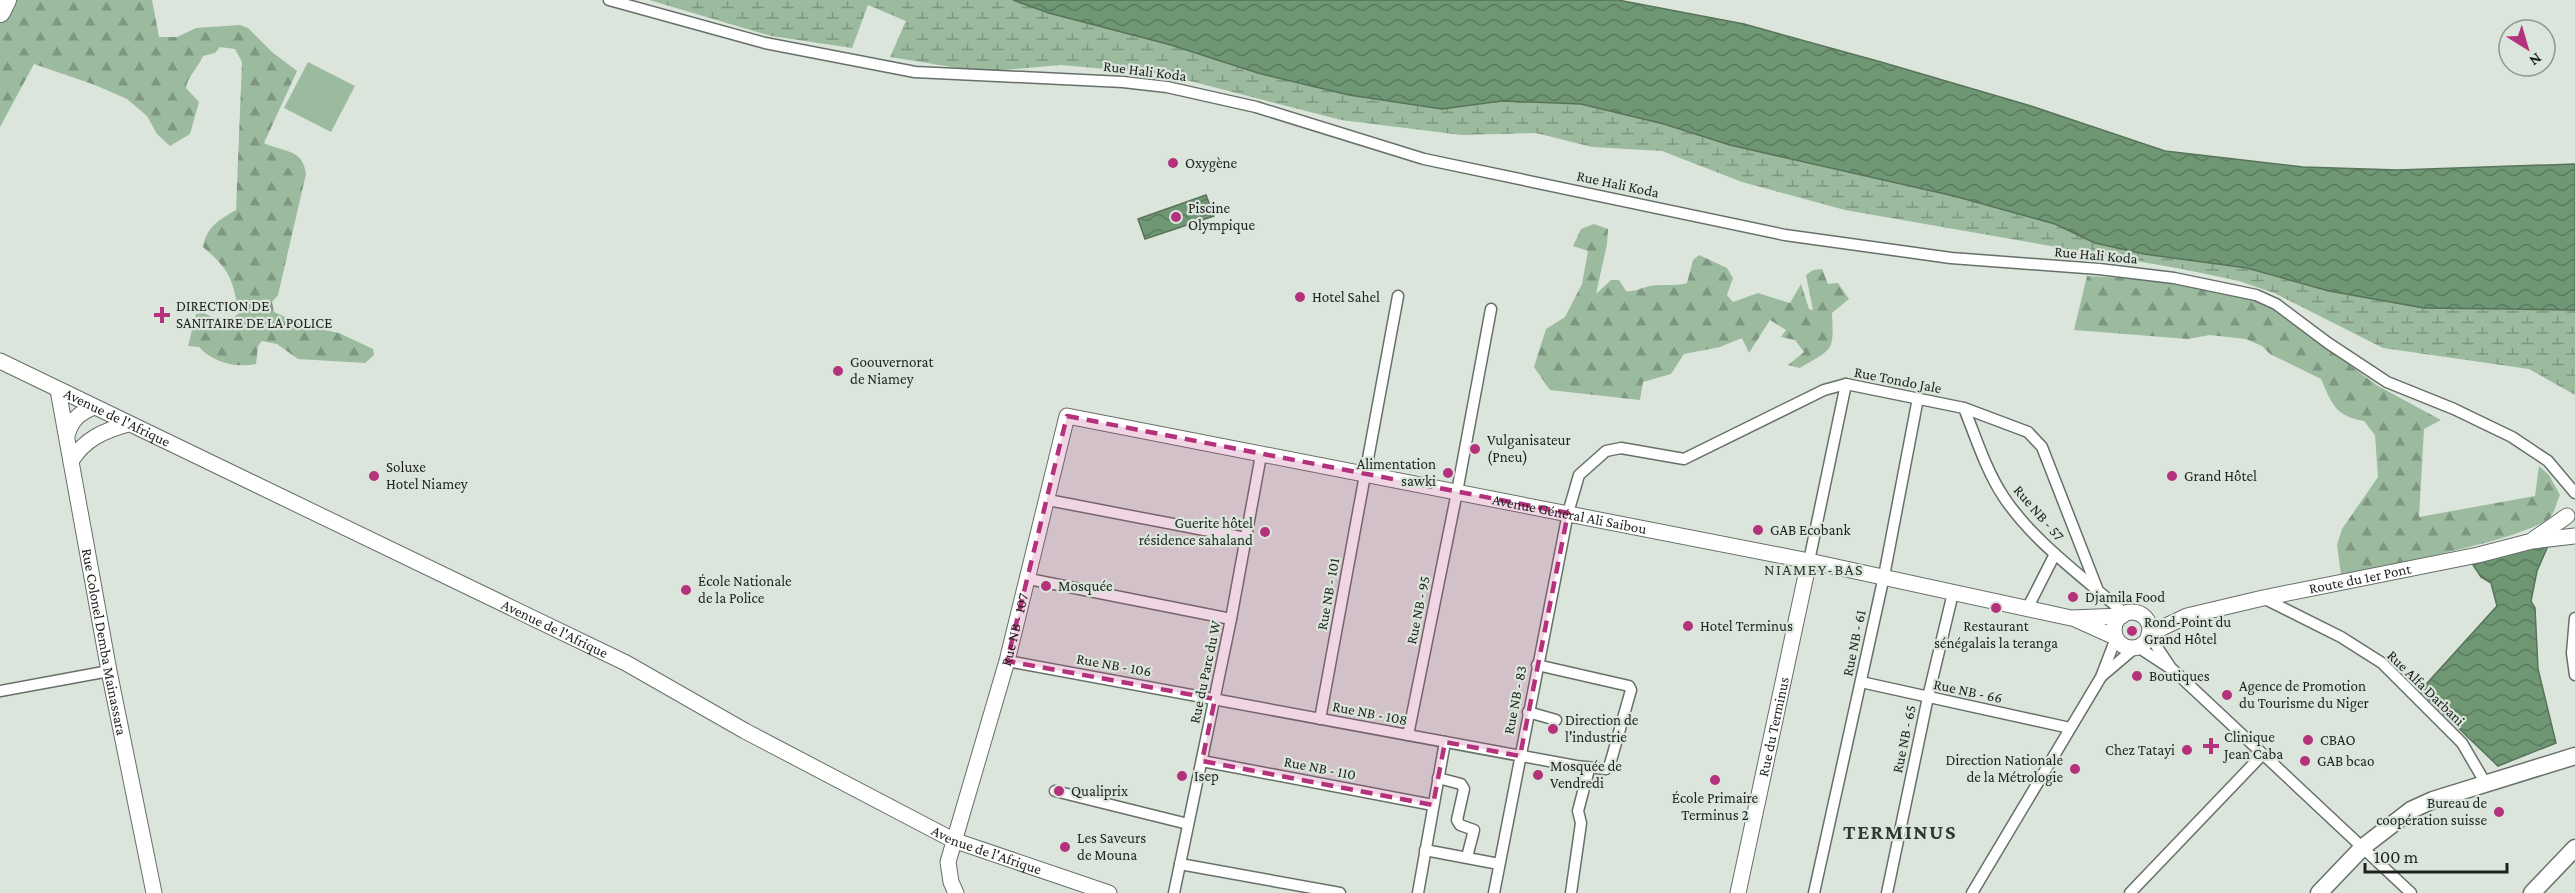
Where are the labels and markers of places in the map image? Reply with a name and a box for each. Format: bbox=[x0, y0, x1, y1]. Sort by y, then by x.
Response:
place label: Oxygène bbox=[1185, 155, 1238, 172]
marker: Oxygène bbox=[1166, 156, 1180, 170]
place label: Piscine Olympique bbox=[1188, 200, 1255, 234]
marker: Piscine Olympique bbox=[1169, 210, 1183, 224]
place label: Hotel Sahel bbox=[1312, 289, 1380, 305]
marker: Hotel Sahel bbox=[1293, 290, 1307, 304]
place label: DIRECTION DE SANITAIRE DE LA POLICE bbox=[176, 298, 332, 331]
marker: DIRECTION DE SANITAIRE DE LA POLICE bbox=[153, 306, 171, 324]
place label: Goouvernorat de Niamey bbox=[850, 354, 935, 388]
marker: Goouvernorat de Niamey bbox=[831, 364, 845, 378]
place label: Vulganisateur (Pneu) bbox=[1487, 432, 1572, 466]
marker: Vulganisateur (Pneu) bbox=[1468, 442, 1482, 456]
place label: Alimentation sawki bbox=[1357, 456, 1436, 489]
place label: Soluxe Hotel Niamey bbox=[386, 459, 468, 493]
marker: Alimentation sawki bbox=[1441, 466, 1455, 480]
place label: Grand Hôtel bbox=[2184, 468, 2257, 484]
marker: Soluxe Hotel Niamey bbox=[367, 469, 381, 483]
marker: Grand Hôtel bbox=[2165, 469, 2179, 483]
place label: Guerite hôtel résidence sahaland bbox=[1139, 515, 1253, 548]
place label: GAB Ecobank bbox=[1770, 522, 1851, 538]
marker: GAB Ecobank bbox=[1751, 523, 1765, 537]
marker: Guerite hôtel résidence sahaland bbox=[1258, 525, 1272, 539]
place label: École Nationale de la Police bbox=[698, 573, 792, 606]
place label: Mosquée bbox=[1058, 578, 1113, 595]
marker: Mosquée bbox=[1039, 579, 1053, 593]
marker: École Nationale de la Police bbox=[679, 583, 693, 597]
place label: Djamila Food bbox=[2085, 589, 2165, 606]
marker: Djamila Food bbox=[2066, 590, 2080, 604]
marker: Restaurant sénégalais la teranga bbox=[1989, 601, 2003, 615]
place label: Rond-Point du Grand Hôtel bbox=[2144, 614, 2231, 647]
place label: Hotel Terminus bbox=[1700, 618, 1793, 634]
place label: Restaurant sénégalais la teranga bbox=[1934, 618, 2058, 652]
marker: Hotel Terminus bbox=[1681, 619, 1695, 633]
marker: Rond-Point du Grand Hôtel bbox=[2125, 624, 2139, 638]
place label: Boutiques bbox=[2149, 668, 2210, 685]
marker: Boutiques bbox=[2130, 669, 2144, 683]
place label: Agence de Promotion du Tourisme du Niger bbox=[2239, 678, 2369, 712]
marker: Agence de Promotion du Tourisme du Niger bbox=[2220, 688, 2234, 702]
place label: Direction de l'industrie bbox=[1565, 712, 1639, 745]
marker: Direction de l'industrie bbox=[1546, 722, 1560, 736]
place label: Clinique Jean Caba bbox=[2222, 729, 2283, 763]
place label: CBAO bbox=[2320, 732, 2355, 748]
marker: CBAO bbox=[2301, 733, 2315, 747]
marker: Clinique Jean Caba bbox=[2202, 737, 2220, 755]
place label: Chez Tatayi bbox=[2105, 742, 2175, 759]
marker: Chez Tatayi bbox=[2180, 743, 2194, 757]
place label: Direction Nationale de la Métrologie bbox=[1945, 752, 2063, 786]
place label: GAB bcao bbox=[2317, 753, 2374, 769]
marker: GAB bcao bbox=[2298, 754, 2312, 768]
place label: Mosquée de Vendredi bbox=[1550, 758, 1622, 791]
marker: Direction Nationale de la Métrologie bbox=[2068, 762, 2082, 776]
place label: Isep bbox=[1194, 768, 1219, 785]
marker: Mosquée de Vendredi bbox=[1531, 768, 1545, 782]
marker: Isep bbox=[1175, 769, 1189, 783]
marker: École Primaire Terminus 2 bbox=[1708, 773, 1722, 787]
place label: Qualiprix bbox=[1071, 783, 1128, 800]
marker: Qualiprix bbox=[1052, 784, 1066, 798]
place label: École Primaire Terminus 2 bbox=[1672, 790, 1759, 823]
place label: Bureau de coopération suisse bbox=[2376, 795, 2487, 829]
marker: Bureau de coopération suisse bbox=[2492, 805, 2506, 819]
place label: Les Saveurs de Mouna bbox=[1077, 830, 1146, 863]
marker: Les Saveurs de Mouna bbox=[1058, 840, 1072, 854]

